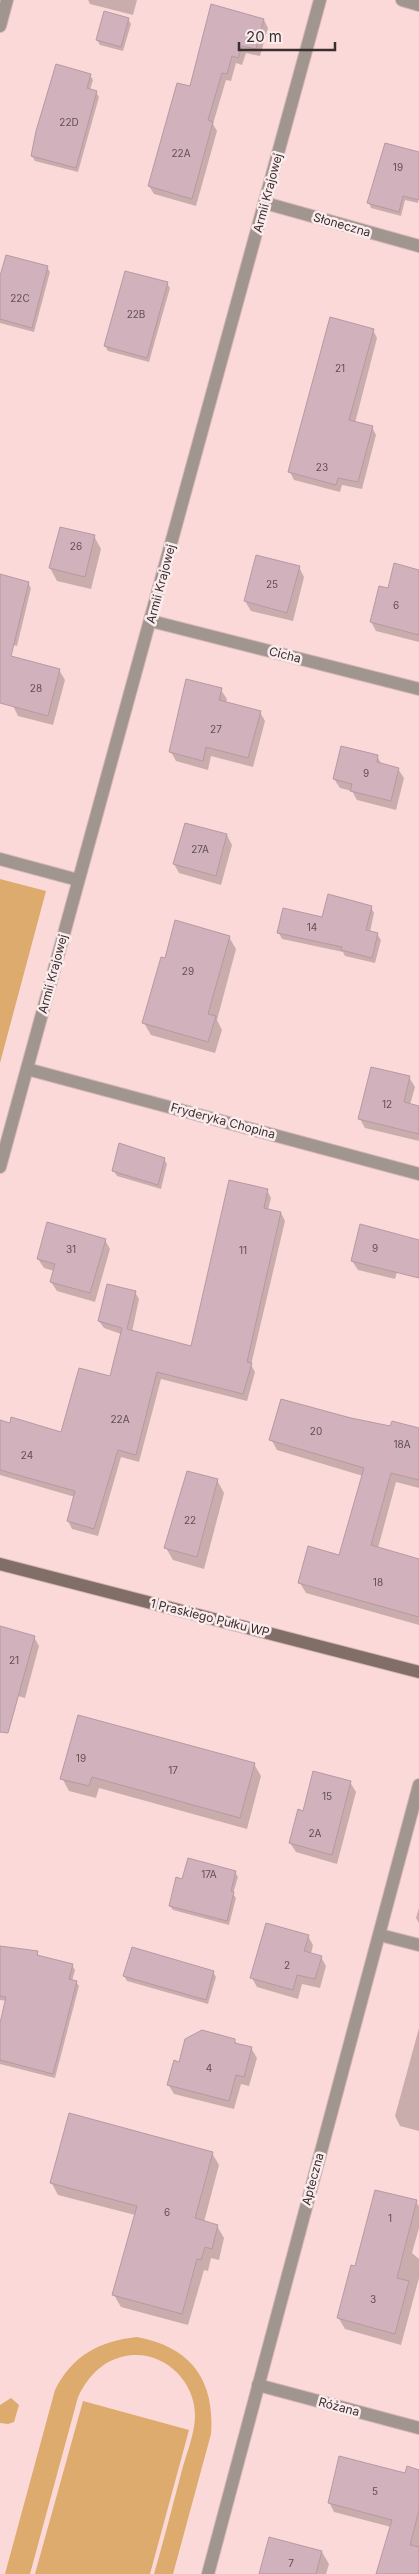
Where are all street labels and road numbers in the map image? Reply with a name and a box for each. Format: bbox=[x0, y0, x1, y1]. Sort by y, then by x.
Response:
street label: Armii Krajowej bbox=[250, 152, 285, 234]
street label: Słoneczna bbox=[312, 209, 373, 240]
street label: Armii Krajowej bbox=[143, 543, 178, 625]
street label: Cicha bbox=[268, 643, 303, 666]
street label: Armii Krajowej bbox=[35, 933, 70, 1015]
street label: Fryderyka Chopina bbox=[169, 1099, 277, 1142]
street label: 1 Praskiego Pułku WP bbox=[149, 1595, 272, 1640]
street label: Apteczna bbox=[298, 2151, 327, 2207]
street label: Różana bbox=[317, 2394, 361, 2419]

